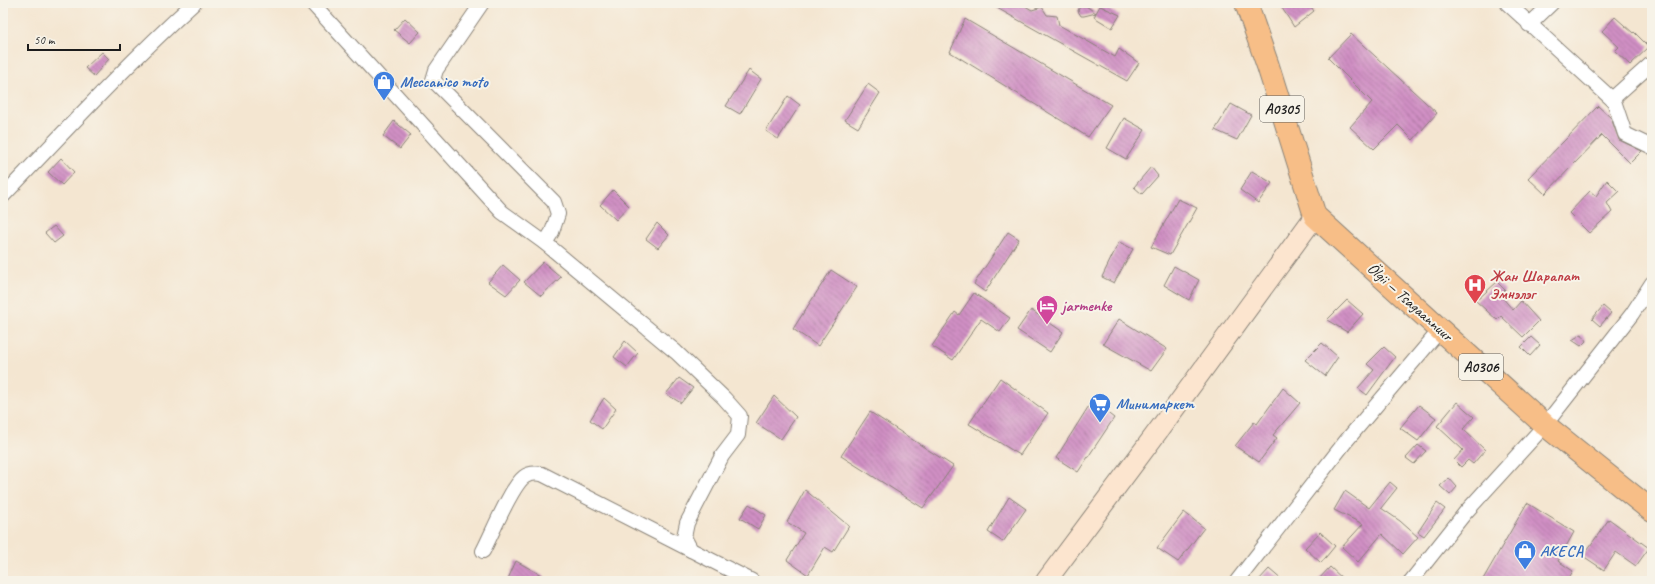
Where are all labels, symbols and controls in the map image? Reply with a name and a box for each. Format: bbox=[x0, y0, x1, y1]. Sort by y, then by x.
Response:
scale bar bbox=[28, 26, 120, 52]
text: 50 m bbox=[34, 32, 56, 48]
shop icon: Meccanico moto bbox=[371, 69, 397, 102]
place label: Meccanico moto bbox=[400, 72, 489, 92]
road number: A0305 bbox=[1260, 96, 1304, 122]
street label: Ölgii — Tsagaannuur bbox=[1363, 258, 1458, 346]
place label: Жан Шарапат Эмнэлэг bbox=[1490, 266, 1580, 304]
hospital icon: Жан Шарапат Эмнэлэг bbox=[1462, 272, 1488, 305]
hotel icon: jarmenke bbox=[1034, 293, 1060, 326]
place label: jarmenke bbox=[1060, 296, 1113, 316]
road number: A0306 bbox=[1459, 354, 1503, 380]
supermarket icon: Минимаркет bbox=[1087, 391, 1113, 424]
place label: Минимаркет bbox=[1116, 394, 1196, 414]
shop icon: АКЕСА bbox=[1512, 538, 1538, 571]
place label: АКЕСА bbox=[1540, 541, 1585, 561]

